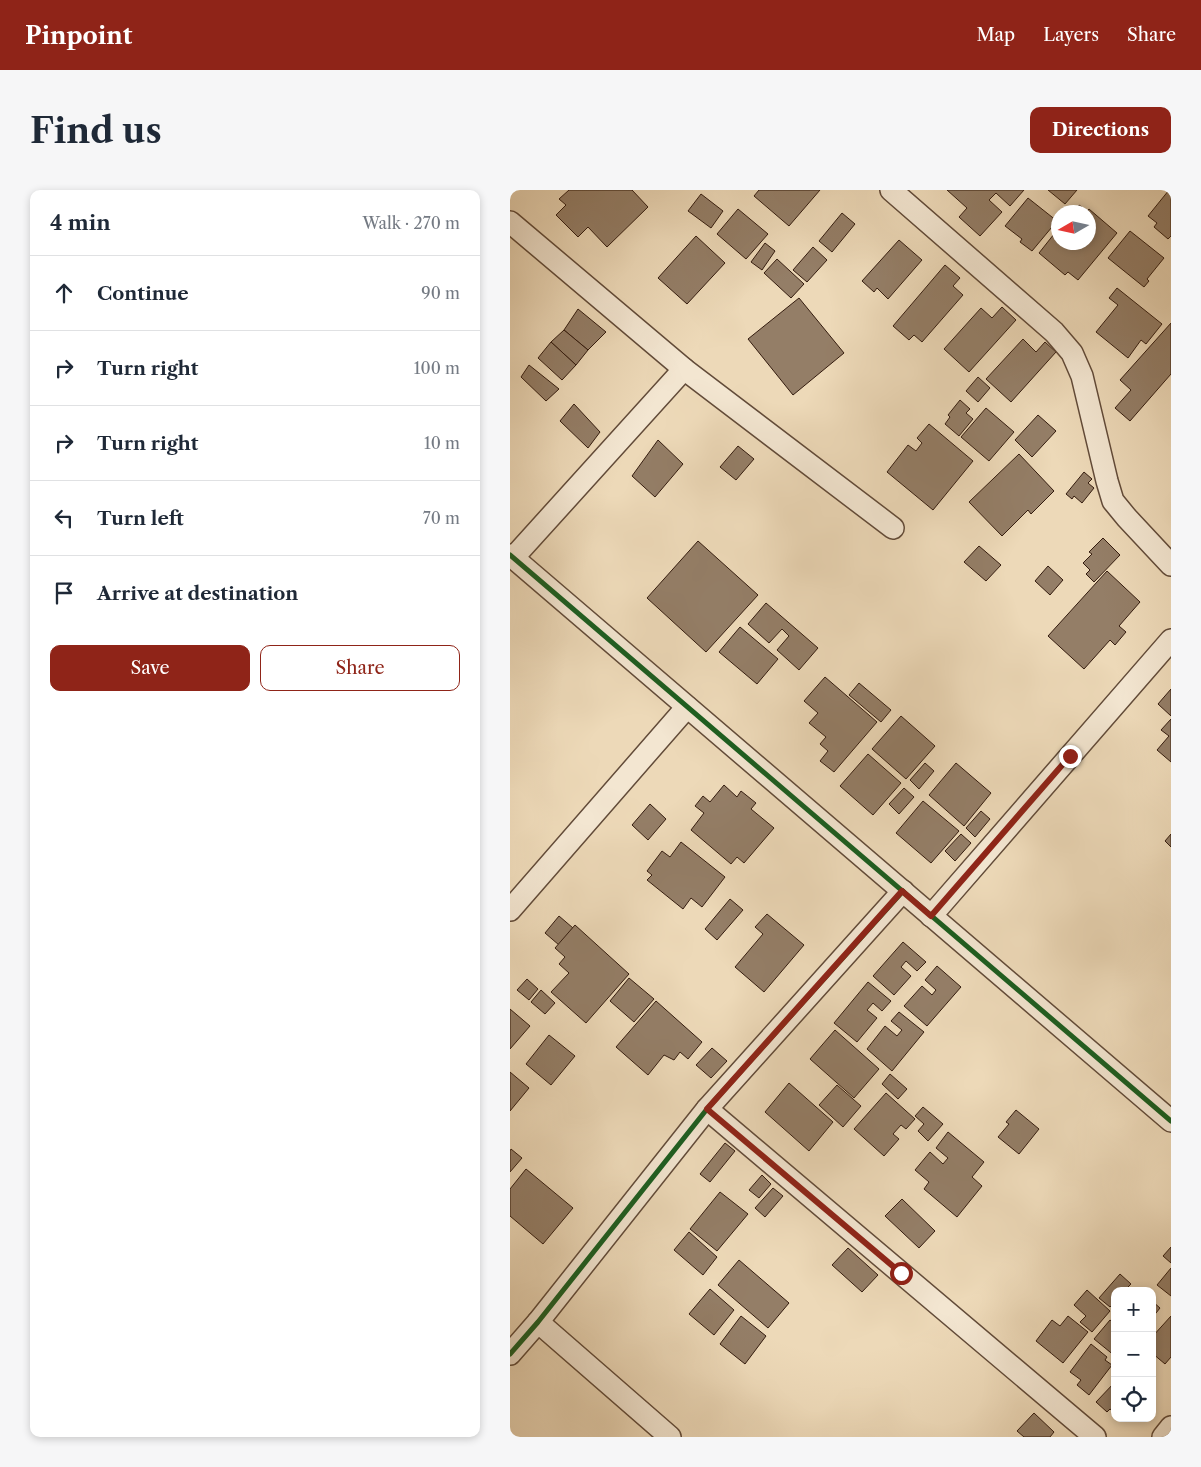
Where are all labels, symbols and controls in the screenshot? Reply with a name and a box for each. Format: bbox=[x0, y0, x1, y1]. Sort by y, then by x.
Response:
text: Pinpoint bbox=[25, 21, 132, 50]
text: Map bbox=[977, 24, 1015, 46]
text: Layers bbox=[1043, 24, 1099, 46]
text: Share bbox=[1127, 24, 1176, 46]
button: Directions bbox=[1030, 107, 1171, 153]
text: Find us bbox=[30, 109, 162, 152]
north arrow bbox=[1051, 205, 1096, 250]
text: 4 min bbox=[50, 210, 111, 235]
text: Walk · 270 m bbox=[362, 213, 460, 233]
icon: ahead bbox=[50, 279, 78, 307]
text: Continue bbox=[97, 282, 189, 305]
text: 90 m bbox=[421, 283, 460, 303]
icon: right bbox=[50, 354, 78, 382]
text: Turn right bbox=[97, 357, 198, 380]
text: 100 m bbox=[414, 358, 460, 378]
icon: right bbox=[50, 429, 78, 457]
text: Turn right bbox=[97, 432, 198, 455]
text: 10 m bbox=[424, 433, 460, 453]
icon: left bbox=[50, 504, 78, 532]
text: Turn left bbox=[97, 507, 184, 530]
text: 70 m bbox=[423, 508, 460, 528]
icon: arrive bbox=[50, 579, 78, 607]
text: Arrive at destination bbox=[97, 582, 298, 605]
button: Save bbox=[50, 645, 250, 691]
button: Share bbox=[260, 645, 460, 691]
route end bbox=[1059, 745, 1082, 768]
route start bbox=[890, 1262, 913, 1285]
map controls bbox=[1111, 1287, 1156, 1422]
button: + bbox=[1111, 1287, 1156, 1332]
button: − bbox=[1111, 1332, 1156, 1377]
button: locate bbox=[1111, 1377, 1156, 1422]

